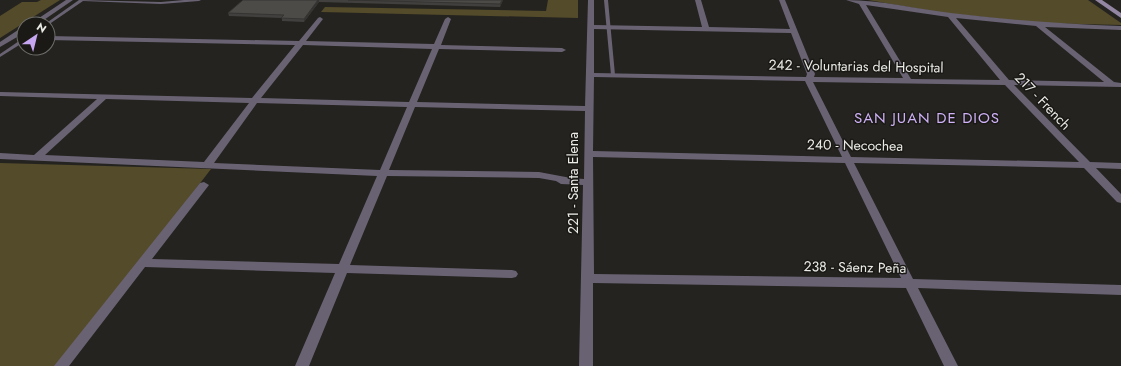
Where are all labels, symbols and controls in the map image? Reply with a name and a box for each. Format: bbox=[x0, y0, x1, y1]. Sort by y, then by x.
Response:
north arrow bbox=[16, 16, 56, 56]
text: N bbox=[34, 19, 50, 37]
street label: 242 - Voluntarias del Hospital bbox=[768, 54, 944, 78]
street label: 217 - French bbox=[1010, 68, 1076, 134]
district label: SAN JUAN DE DIOS bbox=[854, 107, 1000, 129]
street label: 221 - Santa Elena bbox=[563, 132, 583, 234]
street label: 240 - Necochea bbox=[807, 134, 903, 156]
street label: 238 - Sáenz Peña bbox=[803, 256, 907, 278]

